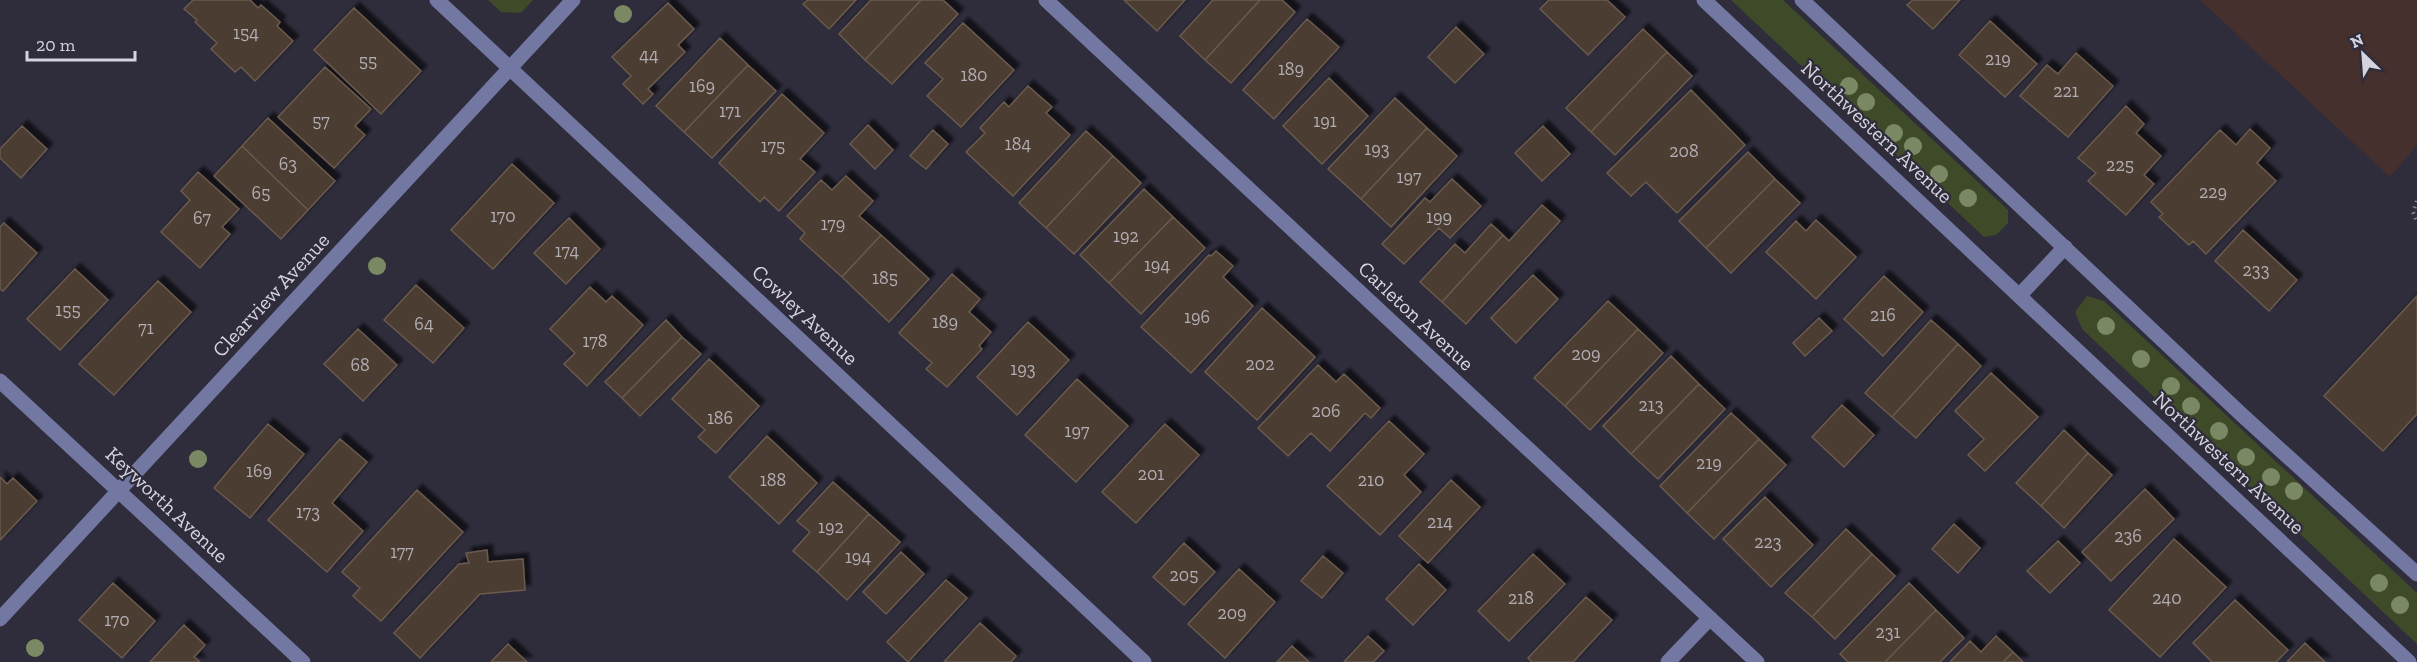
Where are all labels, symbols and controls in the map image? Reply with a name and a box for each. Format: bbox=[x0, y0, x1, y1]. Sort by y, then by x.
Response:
house number: 154 bbox=[233, 22, 259, 44]
scale bar bbox=[27, 24, 135, 62]
north arrow bbox=[2333, 24, 2393, 84]
text: N bbox=[2347, 30, 2366, 52]
text: 20 m bbox=[36, 34, 76, 56]
house number: 44 bbox=[639, 44, 659, 66]
house number: 219 bbox=[1985, 48, 2011, 70]
house number: 55 bbox=[359, 50, 377, 72]
street label: Northwestern Avenue bbox=[1796, 55, 1958, 208]
house number: 189 bbox=[1278, 58, 1304, 80]
house number: 180 bbox=[961, 64, 987, 86]
house number: 169 bbox=[689, 75, 715, 97]
house number: 221 bbox=[2053, 80, 2079, 102]
house number: 171 bbox=[719, 100, 741, 122]
house number: 57 bbox=[312, 110, 330, 132]
house number: 191 bbox=[1313, 110, 1337, 132]
house number: 184 bbox=[1005, 133, 1031, 155]
house number: 175 bbox=[761, 135, 785, 157]
house number: 193 bbox=[1364, 138, 1390, 160]
house number: 208 bbox=[1669, 140, 1699, 162]
house number: 63 bbox=[279, 153, 297, 175]
house number: 225 bbox=[2106, 154, 2134, 176]
house number: 197 bbox=[1397, 166, 1422, 188]
house number: 229 bbox=[2199, 181, 2227, 203]
house number: 65 bbox=[252, 182, 270, 204]
house number: 170 bbox=[490, 205, 516, 227]
house number: 199 bbox=[1426, 206, 1452, 228]
house number: 67 bbox=[193, 207, 212, 229]
house number: 179 bbox=[821, 213, 845, 235]
house number: 192 bbox=[1113, 225, 1139, 247]
street label: Clearview Avenue bbox=[207, 227, 335, 362]
house number: 174 bbox=[555, 240, 579, 262]
house number: 194 bbox=[1144, 254, 1170, 276]
street label: Carleton Avenue bbox=[1353, 256, 1479, 376]
street label: Cowley Avenue bbox=[747, 259, 864, 370]
house number: 233 bbox=[2243, 259, 2270, 281]
house number: 185 bbox=[872, 267, 898, 289]
house number: 155 bbox=[55, 299, 81, 321]
house number: 216 bbox=[1870, 304, 1896, 326]
house number: 196 bbox=[1184, 306, 1210, 328]
house number: 189 bbox=[932, 311, 958, 333]
house number: 64 bbox=[414, 313, 434, 335]
house number: 71 bbox=[138, 317, 154, 339]
house number: 178 bbox=[583, 330, 607, 352]
house number: 209 bbox=[1571, 343, 1601, 365]
house number: 202 bbox=[1246, 353, 1274, 375]
house number: 68 bbox=[350, 354, 370, 376]
house number: 193 bbox=[1010, 358, 1036, 380]
street label: Northwestern Avenue bbox=[2148, 386, 2310, 539]
house number: 213 bbox=[1638, 394, 1664, 416]
house number: 206 bbox=[1311, 400, 1341, 422]
house number: 186 bbox=[707, 407, 733, 429]
house number: 197 bbox=[1065, 420, 1090, 442]
street label: Keyworth Avenue bbox=[101, 441, 234, 568]
house number: 219 bbox=[1696, 452, 1722, 474]
house number: 169 bbox=[246, 460, 272, 482]
house number: 201 bbox=[1138, 463, 1164, 485]
house number: 188 bbox=[760, 469, 786, 491]
house number: 210 bbox=[1358, 469, 1384, 491]
house number: 173 bbox=[296, 501, 320, 523]
house number: 214 bbox=[1427, 511, 1453, 533]
house number: 192 bbox=[818, 516, 844, 538]
house number: 236 bbox=[2114, 525, 2142, 547]
house number: 223 bbox=[1754, 531, 1782, 553]
house number: 177 bbox=[390, 541, 414, 563]
house number: 194 bbox=[845, 546, 871, 568]
house number: 205 bbox=[1170, 564, 1198, 586]
house number: 218 bbox=[1508, 587, 1534, 609]
house number: 240 bbox=[2152, 587, 2182, 609]
house number: 209 bbox=[1217, 602, 1247, 624]
house number: 170 bbox=[104, 609, 130, 631]
house number: 231 bbox=[1875, 621, 1901, 643]

